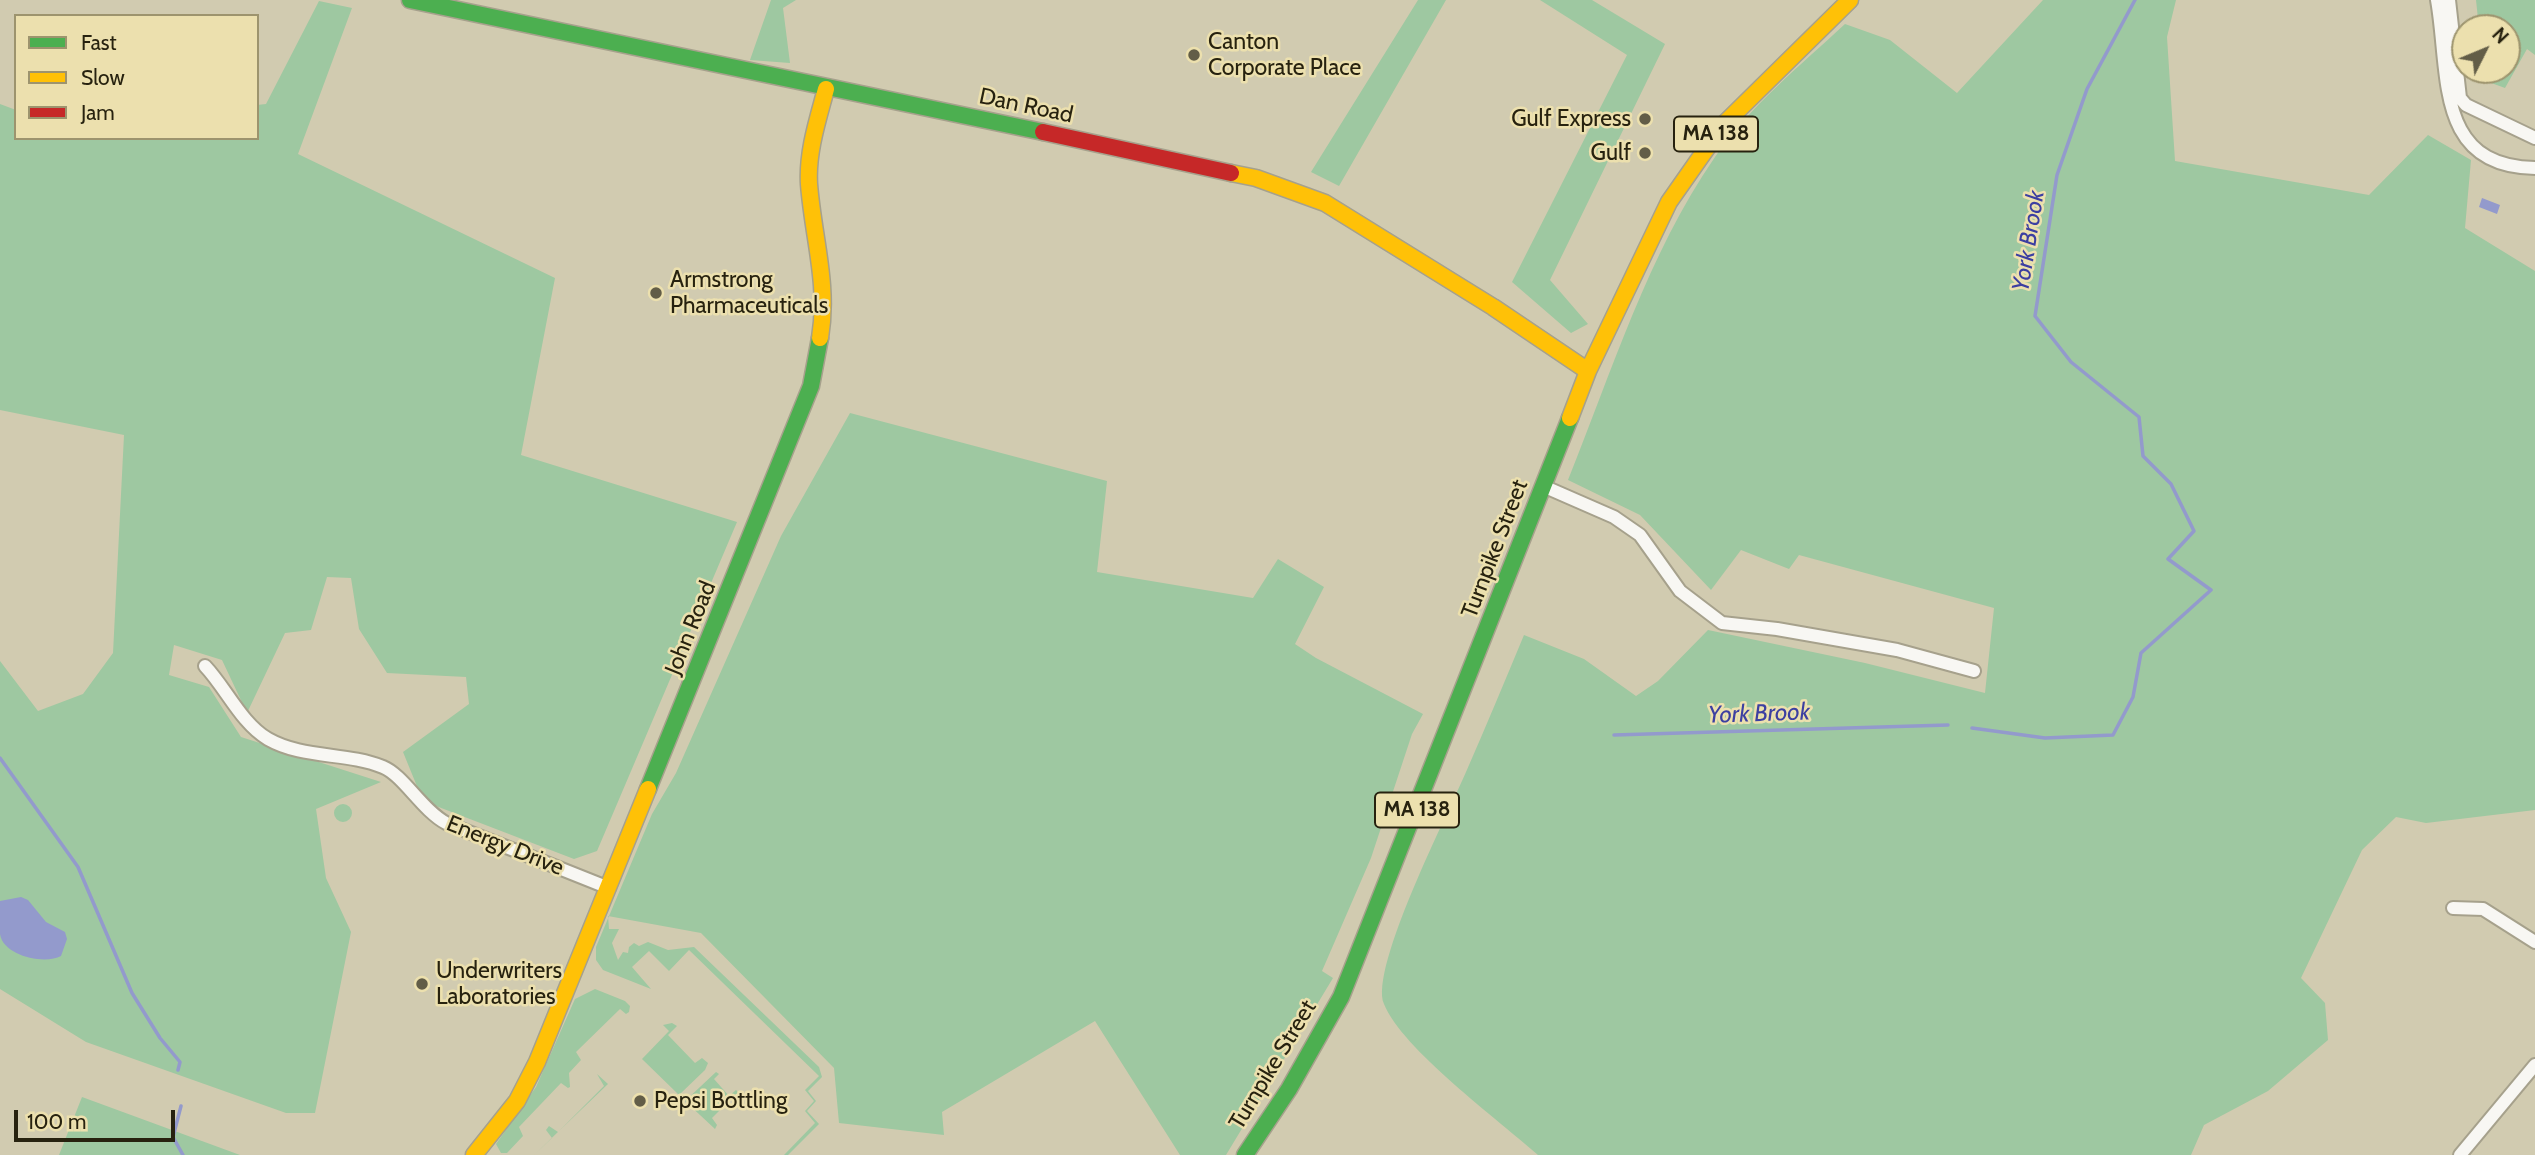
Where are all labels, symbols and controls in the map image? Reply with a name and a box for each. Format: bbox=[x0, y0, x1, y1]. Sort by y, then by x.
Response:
legend bbox=[14, 14, 259, 140]
north arrow bbox=[2451, 14, 2521, 84]
text: N bbox=[2487, 23, 2513, 48]
place label: Canton Corporate Place bbox=[1208, 28, 1361, 82]
text: Fast bbox=[81, 30, 117, 55]
marker: Canton Corporate Place bbox=[1186, 47, 1202, 63]
text: Slow bbox=[81, 65, 125, 90]
street label: Dan Road bbox=[976, 83, 1076, 129]
text: Jam bbox=[81, 100, 115, 125]
place label: Gulf Express bbox=[1511, 105, 1631, 133]
marker: Gulf Express bbox=[1637, 111, 1653, 127]
road number: MA 138 bbox=[1674, 116, 1758, 152]
place label: Gulf bbox=[1591, 139, 1631, 167]
marker: Gulf bbox=[1637, 145, 1653, 161]
water label: York Brook bbox=[2007, 188, 2051, 294]
place label: Armstrong Pharmaceuticals bbox=[670, 266, 828, 320]
marker: Armstrong Pharmaceuticals bbox=[648, 285, 664, 301]
street label: Turnpike Street bbox=[1456, 476, 1534, 622]
street label: John Road bbox=[660, 577, 722, 679]
water label: York Brook bbox=[1708, 698, 1810, 730]
road number: MA 138 bbox=[1375, 792, 1459, 828]
street label: Energy Drive bbox=[442, 810, 568, 882]
place label: Underwriters Laboratories bbox=[436, 957, 562, 1011]
marker: Underwriters Laboratories bbox=[414, 976, 430, 992]
street label: Turnpike Street bbox=[1224, 995, 1322, 1135]
place label: Pepsi Bottling bbox=[654, 1087, 787, 1115]
marker: Pepsi Bottling bbox=[632, 1093, 648, 1109]
scale bar bbox=[18, 1096, 178, 1140]
text: 100 m bbox=[27, 1109, 86, 1134]

